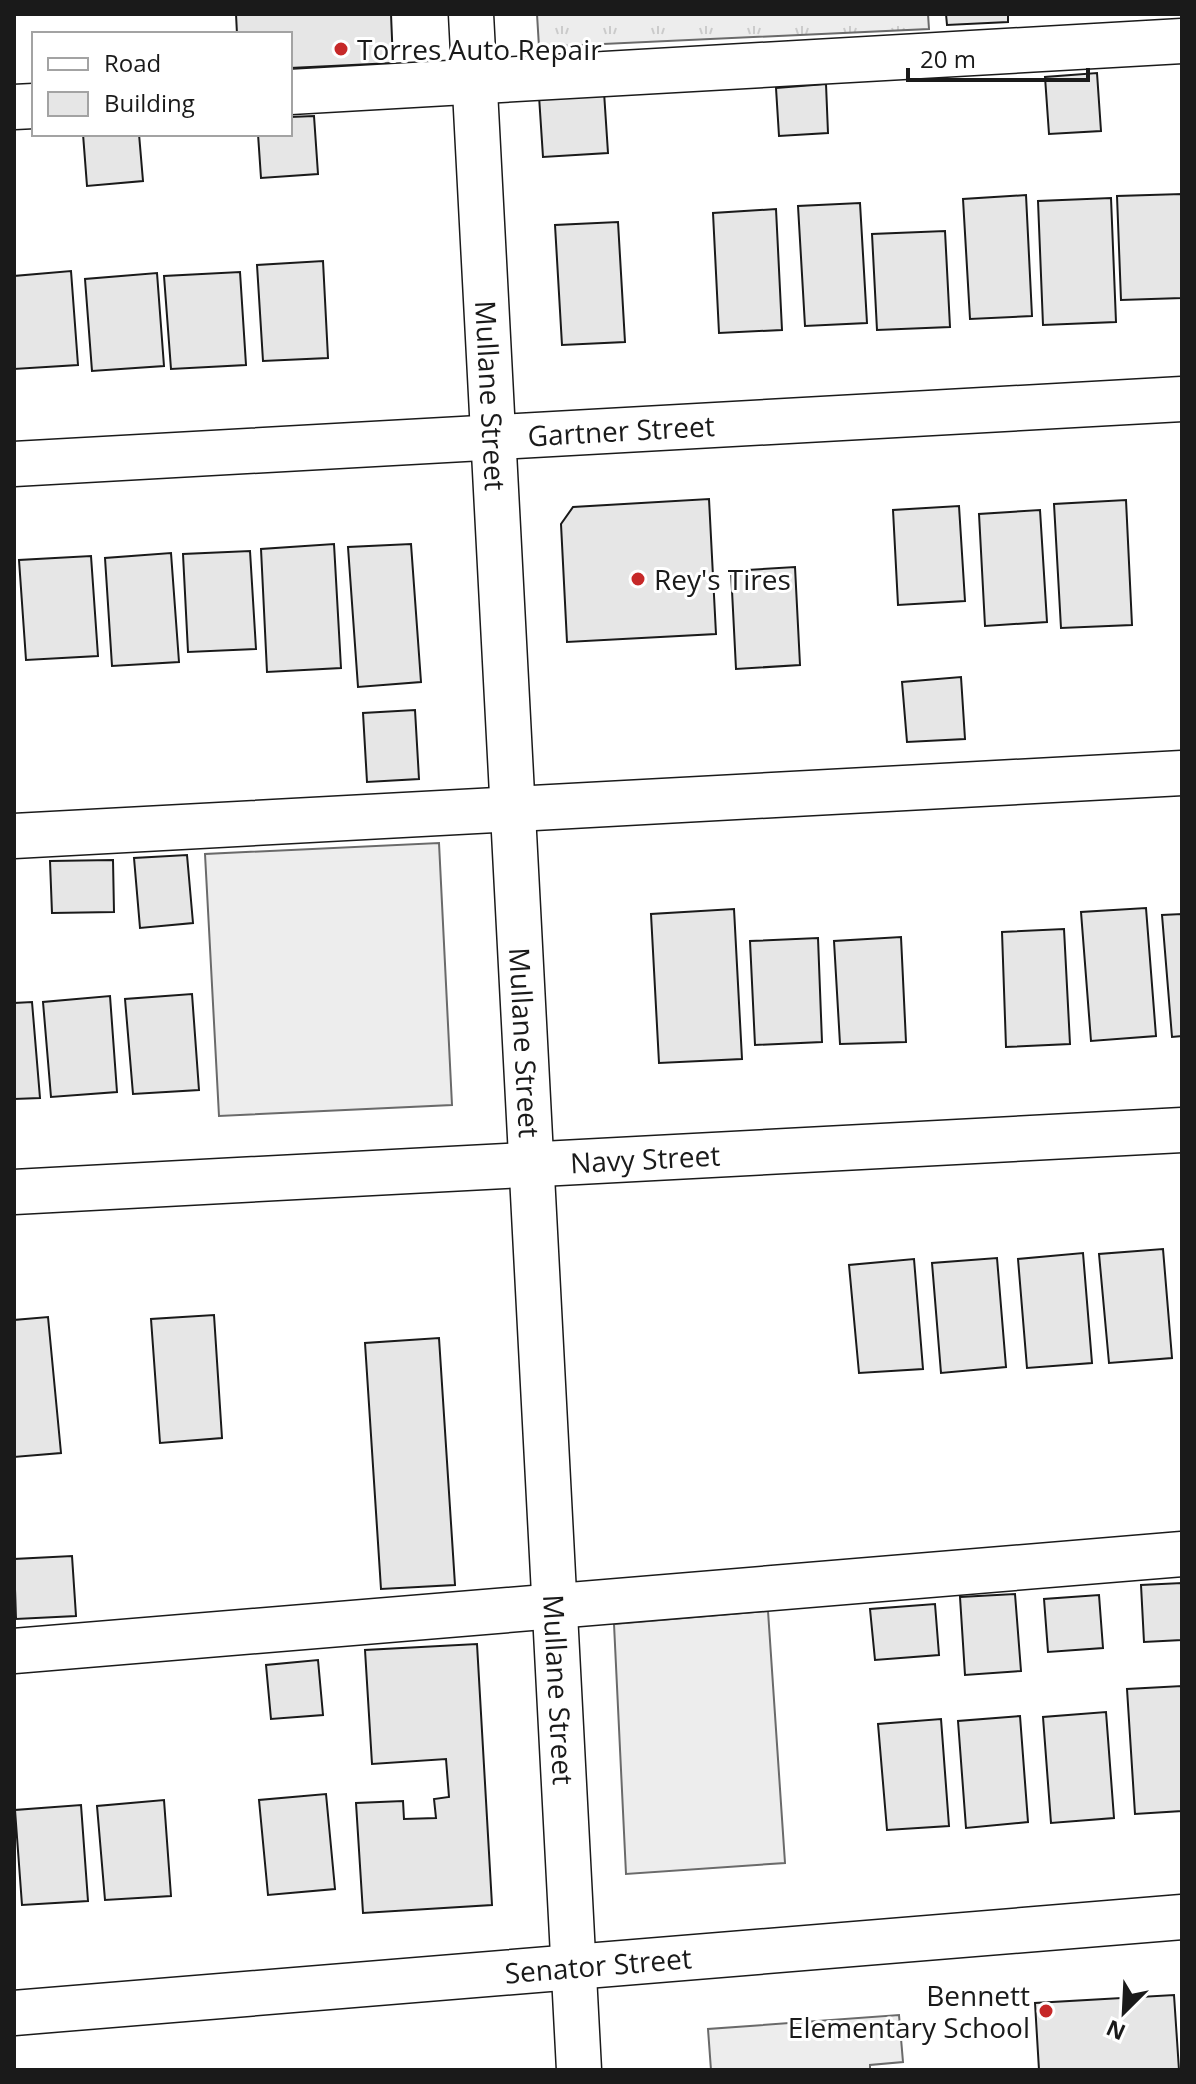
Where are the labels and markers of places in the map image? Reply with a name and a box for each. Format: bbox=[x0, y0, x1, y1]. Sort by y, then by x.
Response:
place label: Torres Auto Repair bbox=[357, 30, 602, 68]
marker: Torres Auto Repair bbox=[332, 40, 350, 58]
place label: Rey's Tires bbox=[654, 560, 791, 598]
marker: Rey's Tires bbox=[629, 570, 647, 588]
place label: Bennett Elementary School bbox=[788, 1976, 1030, 2046]
marker: Bennett Elementary School bbox=[1037, 2002, 1055, 2020]

